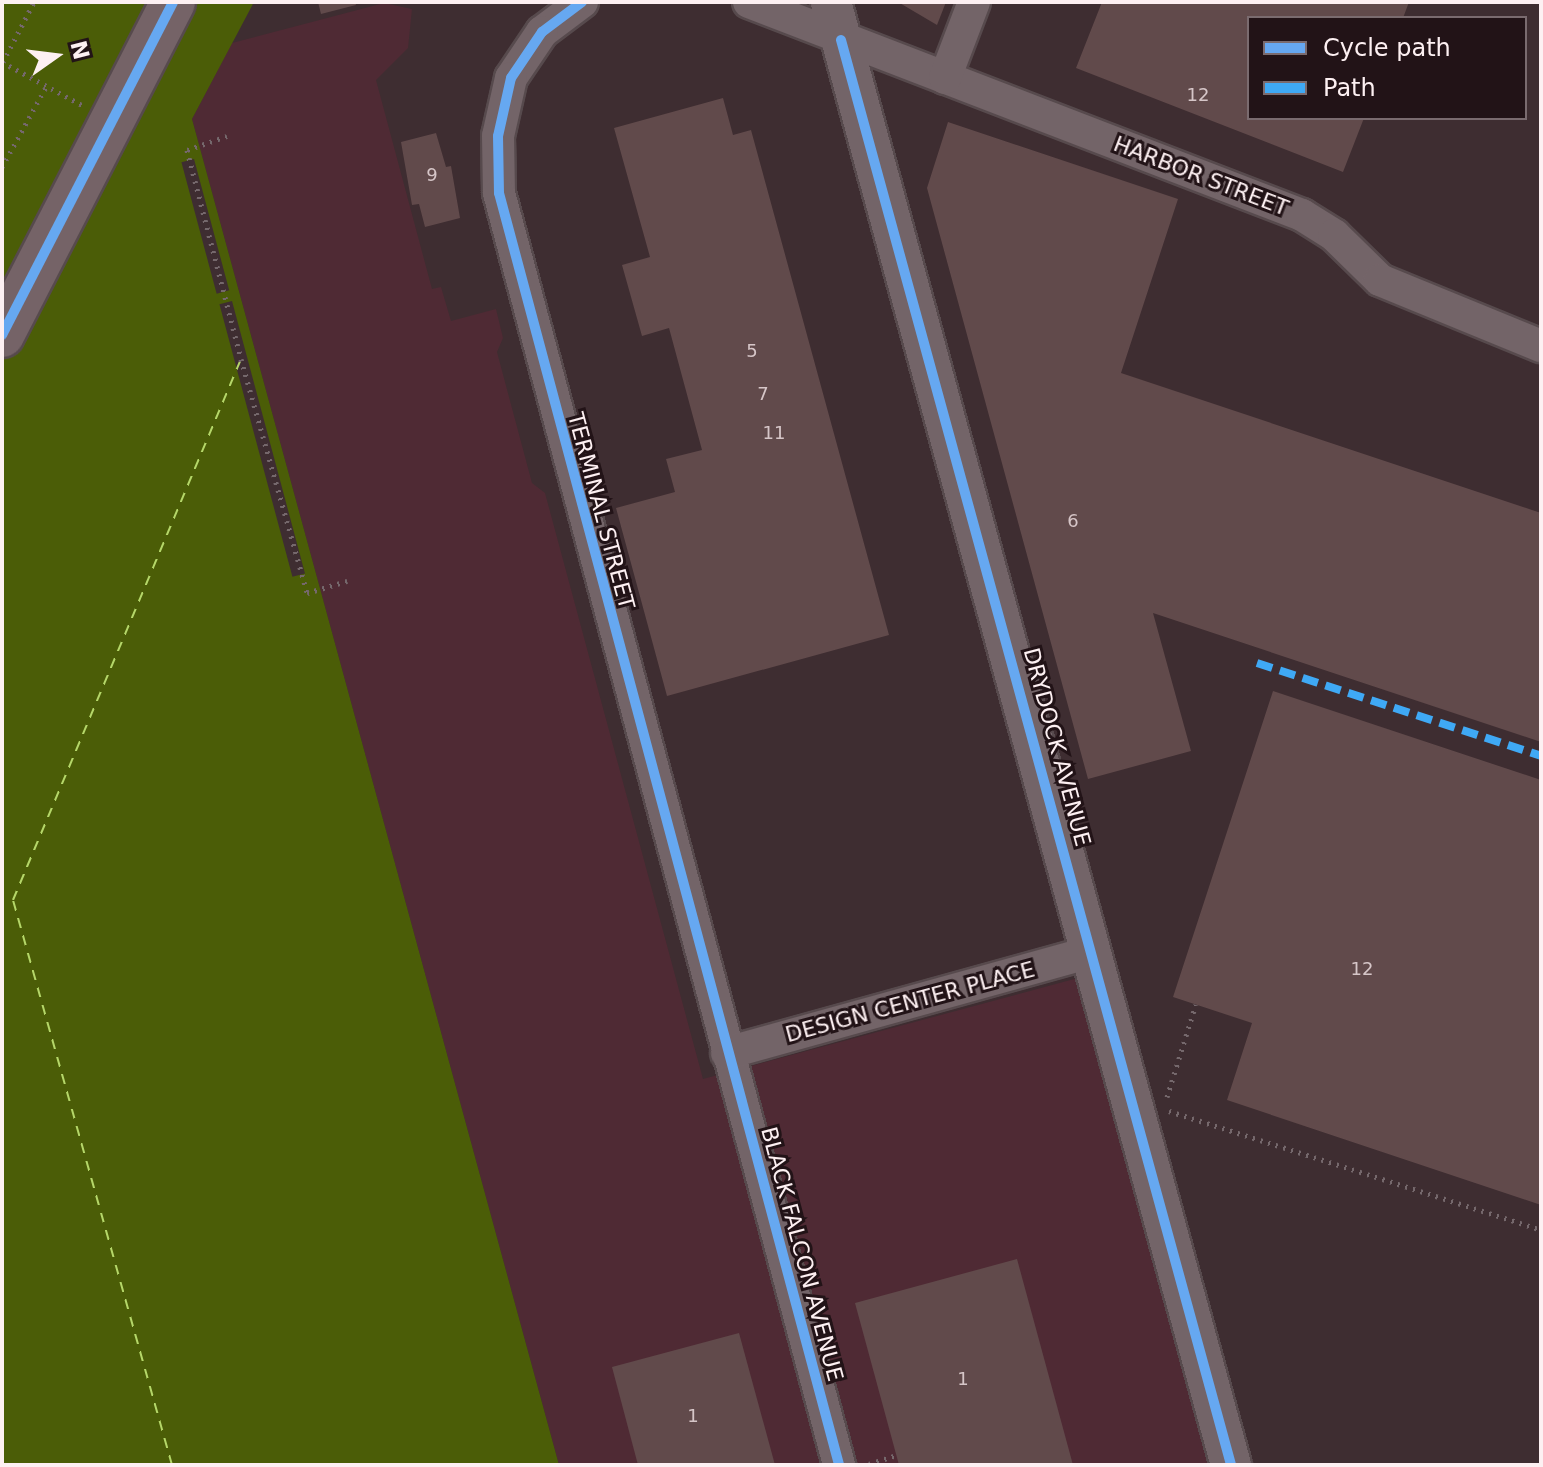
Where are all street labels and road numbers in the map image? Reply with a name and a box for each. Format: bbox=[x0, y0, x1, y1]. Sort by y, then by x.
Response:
street label: HARBOR STREET bbox=[1110, 131, 1292, 221]
street label: TERMINAL STREET bbox=[562, 410, 640, 612]
street label: DRYDOCK AVENUE bbox=[1018, 645, 1096, 849]
street label: DESIGN CENTER PLACE bbox=[782, 956, 1038, 1048]
street label: BLACK FALCON AVENUE bbox=[755, 1124, 849, 1384]

